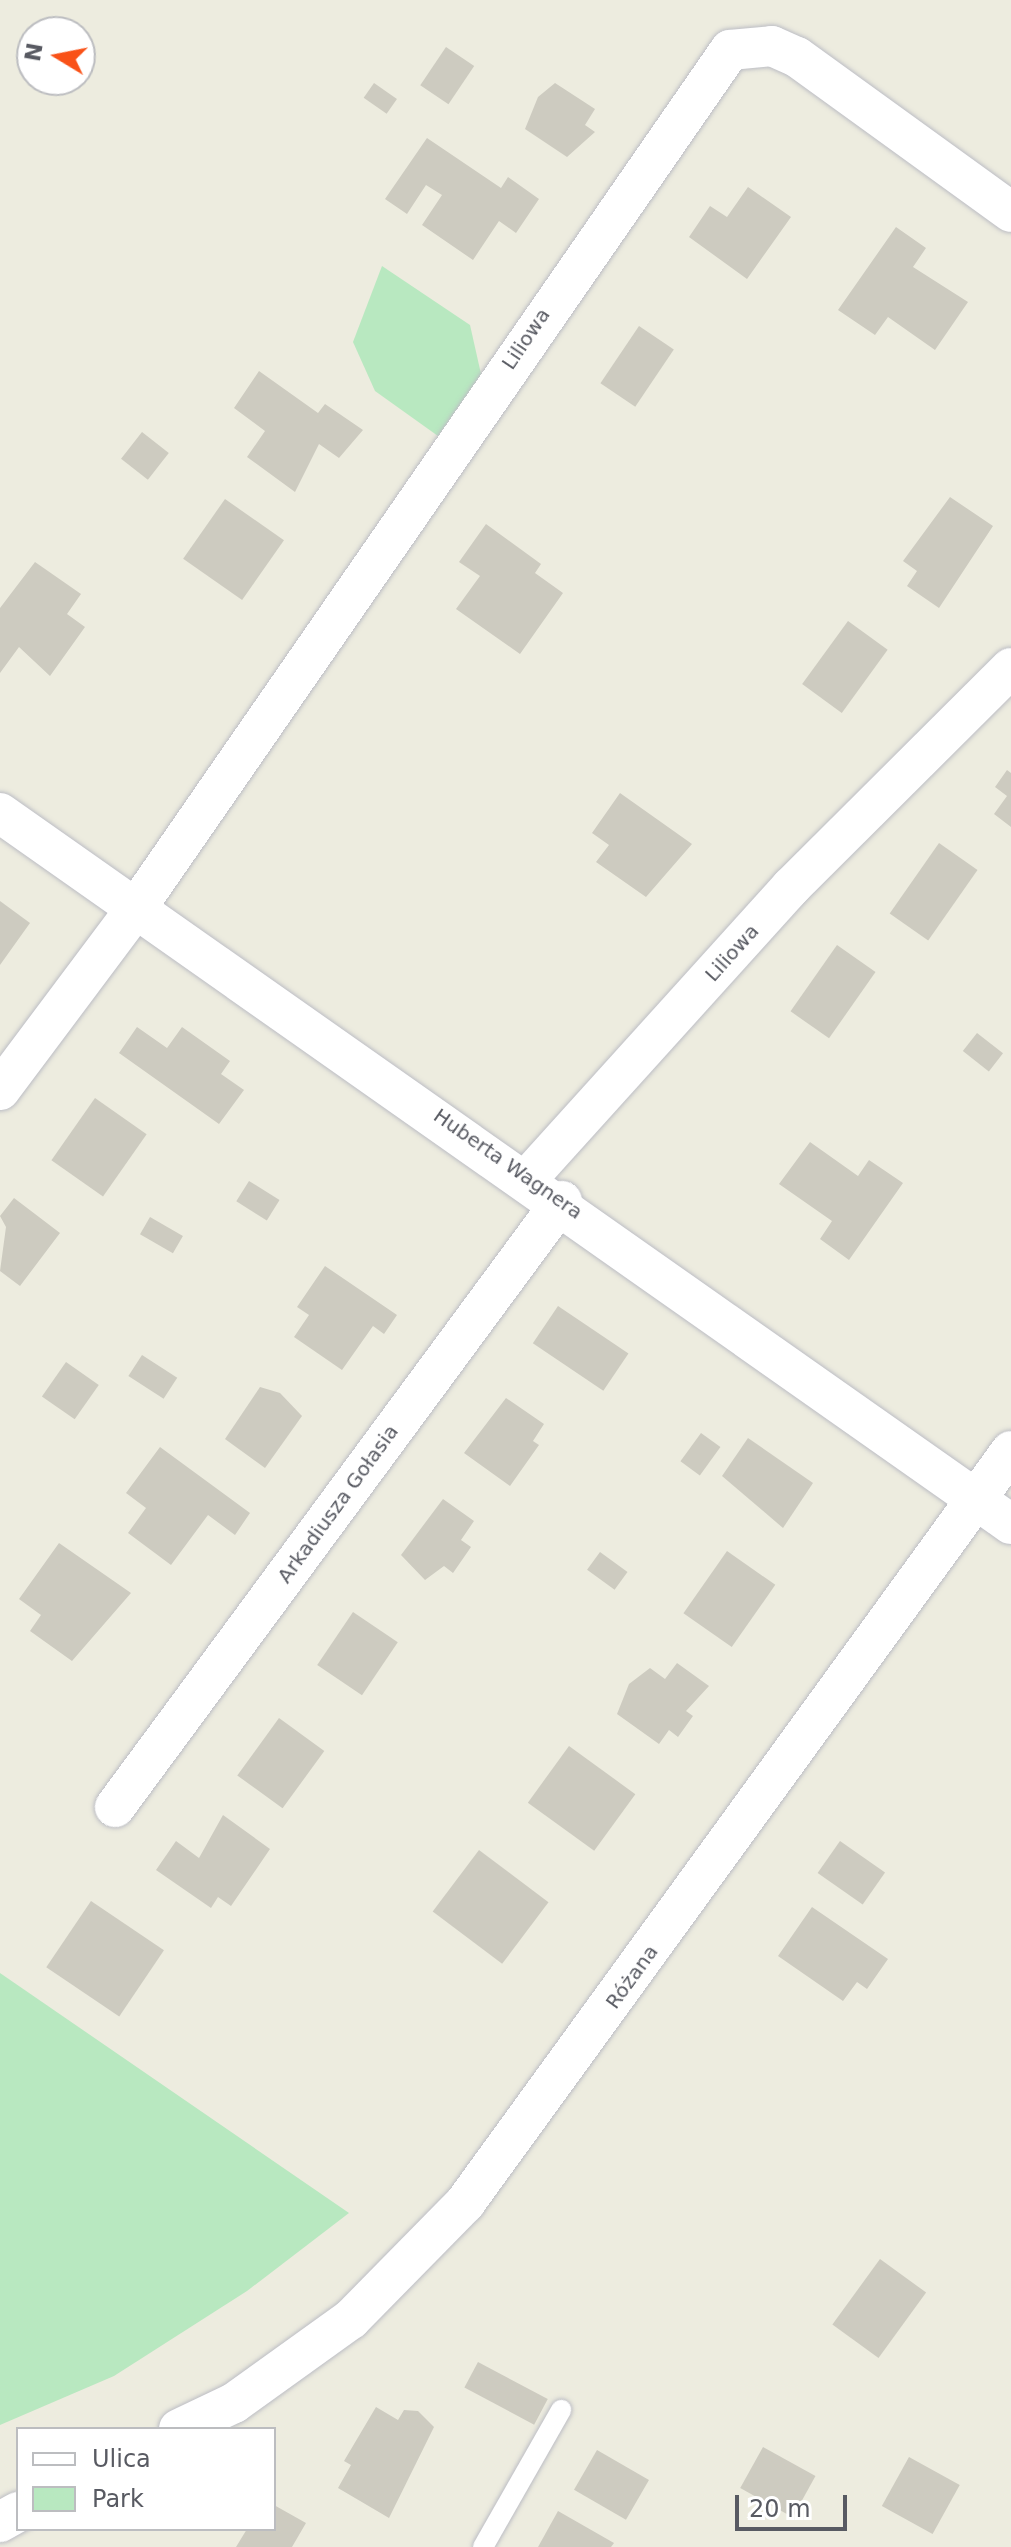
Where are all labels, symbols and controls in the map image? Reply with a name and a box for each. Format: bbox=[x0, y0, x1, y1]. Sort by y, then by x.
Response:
north arrow bbox=[16, 16, 96, 96]
text: N bbox=[20, 41, 48, 63]
street label: Liliowa bbox=[497, 304, 555, 374]
street label: Liliowa bbox=[700, 919, 764, 987]
street label: Huberta Wagnera bbox=[429, 1104, 587, 1224]
street label: Arkadiusza Gołasia bbox=[273, 1420, 403, 1588]
street label: Różana bbox=[601, 1940, 663, 2014]
legend bbox=[16, 2427, 276, 2531]
text: Ulica bbox=[92, 2445, 151, 2473]
scale bar bbox=[739, 2479, 851, 2529]
text: Park bbox=[92, 2485, 144, 2513]
text: 20 m bbox=[749, 2495, 811, 2523]

